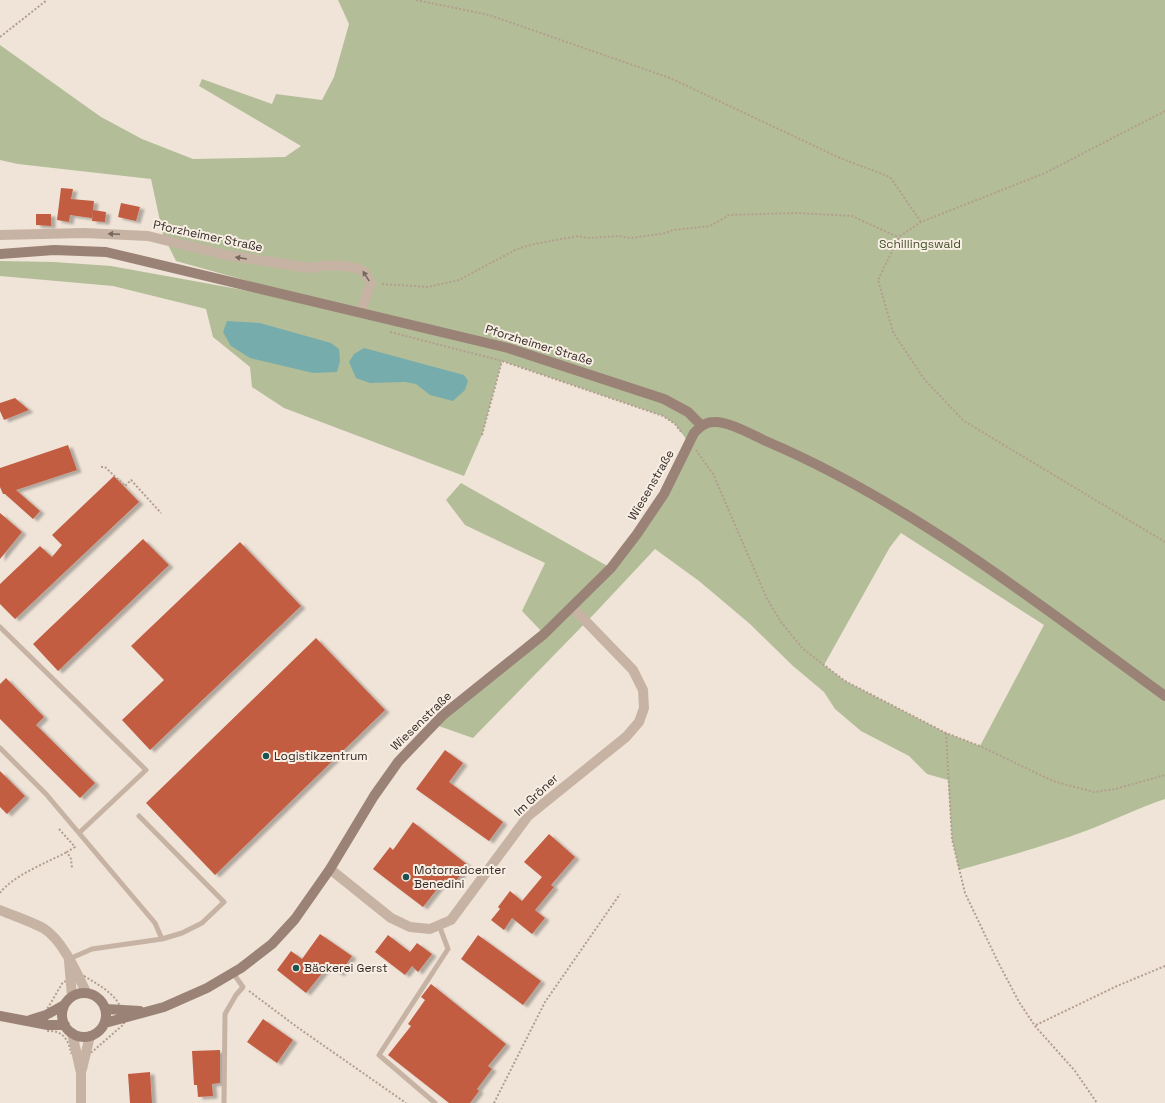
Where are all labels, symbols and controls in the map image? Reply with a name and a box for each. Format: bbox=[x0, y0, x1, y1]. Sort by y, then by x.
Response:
street label: Pforzheimer Straße bbox=[152, 217, 264, 255]
one-way arrow bbox=[108, 231, 120, 238]
park label: Schillingswald bbox=[879, 236, 961, 252]
one-way arrow bbox=[235, 255, 247, 261]
one-way arrow bbox=[363, 270, 370, 282]
street label: Pforzheimer Straße bbox=[483, 321, 595, 369]
street label: Wiesenstraße bbox=[624, 447, 678, 523]
street label: Wiesenstraße bbox=[387, 688, 455, 754]
place label: Logistikzentrum bbox=[274, 748, 368, 764]
marker: Logistikzentrum bbox=[261, 751, 271, 761]
street label: Im Gröner bbox=[510, 770, 562, 820]
place label: Motorradcenter Benedini bbox=[414, 862, 506, 892]
marker: Motorradcenter Benedini bbox=[401, 872, 411, 882]
place label: Bäckerei Gerst bbox=[304, 960, 388, 976]
marker: Bäckerei Gerst bbox=[291, 963, 301, 973]

